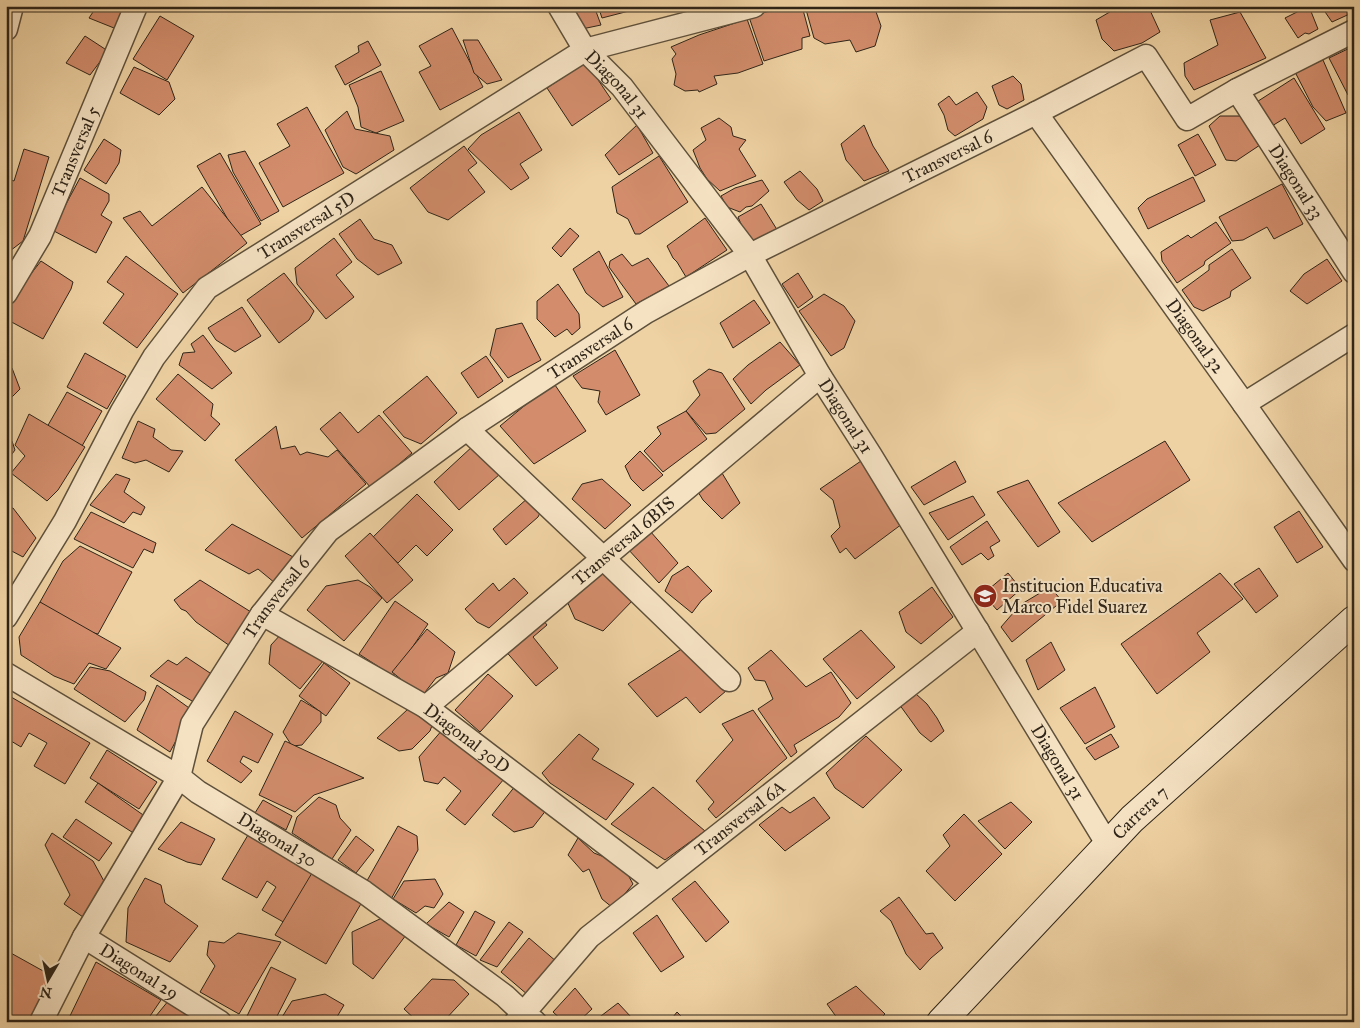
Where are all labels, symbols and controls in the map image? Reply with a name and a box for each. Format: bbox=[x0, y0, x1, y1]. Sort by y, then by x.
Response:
street label: Diagonal 31 bbox=[580, 45, 653, 123]
street label: Transversal 5 bbox=[47, 102, 104, 200]
street label: Transversal 6 bbox=[899, 125, 997, 188]
street label: Diagonal 33 bbox=[1264, 140, 1328, 223]
street label: Transversal 5D bbox=[254, 186, 359, 264]
street label: Diagonal 32 bbox=[1161, 294, 1230, 378]
street label: Transversal 6 bbox=[543, 312, 638, 384]
street label: Diagonal 31 bbox=[813, 374, 878, 458]
street label: Transversal 6BIS bbox=[568, 492, 679, 590]
street label: Transversal 6 bbox=[238, 551, 315, 643]
place label: Institucion Educativa Marco Fidel Suarez bbox=[1002, 575, 1163, 618]
school or university icon: Institucion Educativa Marco Fidel Suarez bbox=[972, 583, 998, 609]
street label: Diagonal 30D bbox=[420, 698, 514, 778]
street label: Diagonal 31 bbox=[1026, 720, 1089, 804]
street label: Transversal 6A bbox=[690, 776, 790, 861]
street label: Carrera 7 bbox=[1108, 781, 1173, 844]
street label: Diagonal 30 bbox=[234, 808, 321, 872]
street label: Diagonal 29 bbox=[96, 939, 183, 1004]
north arrow bbox=[22, 956, 72, 1006]
text: N bbox=[39, 983, 53, 1002]

